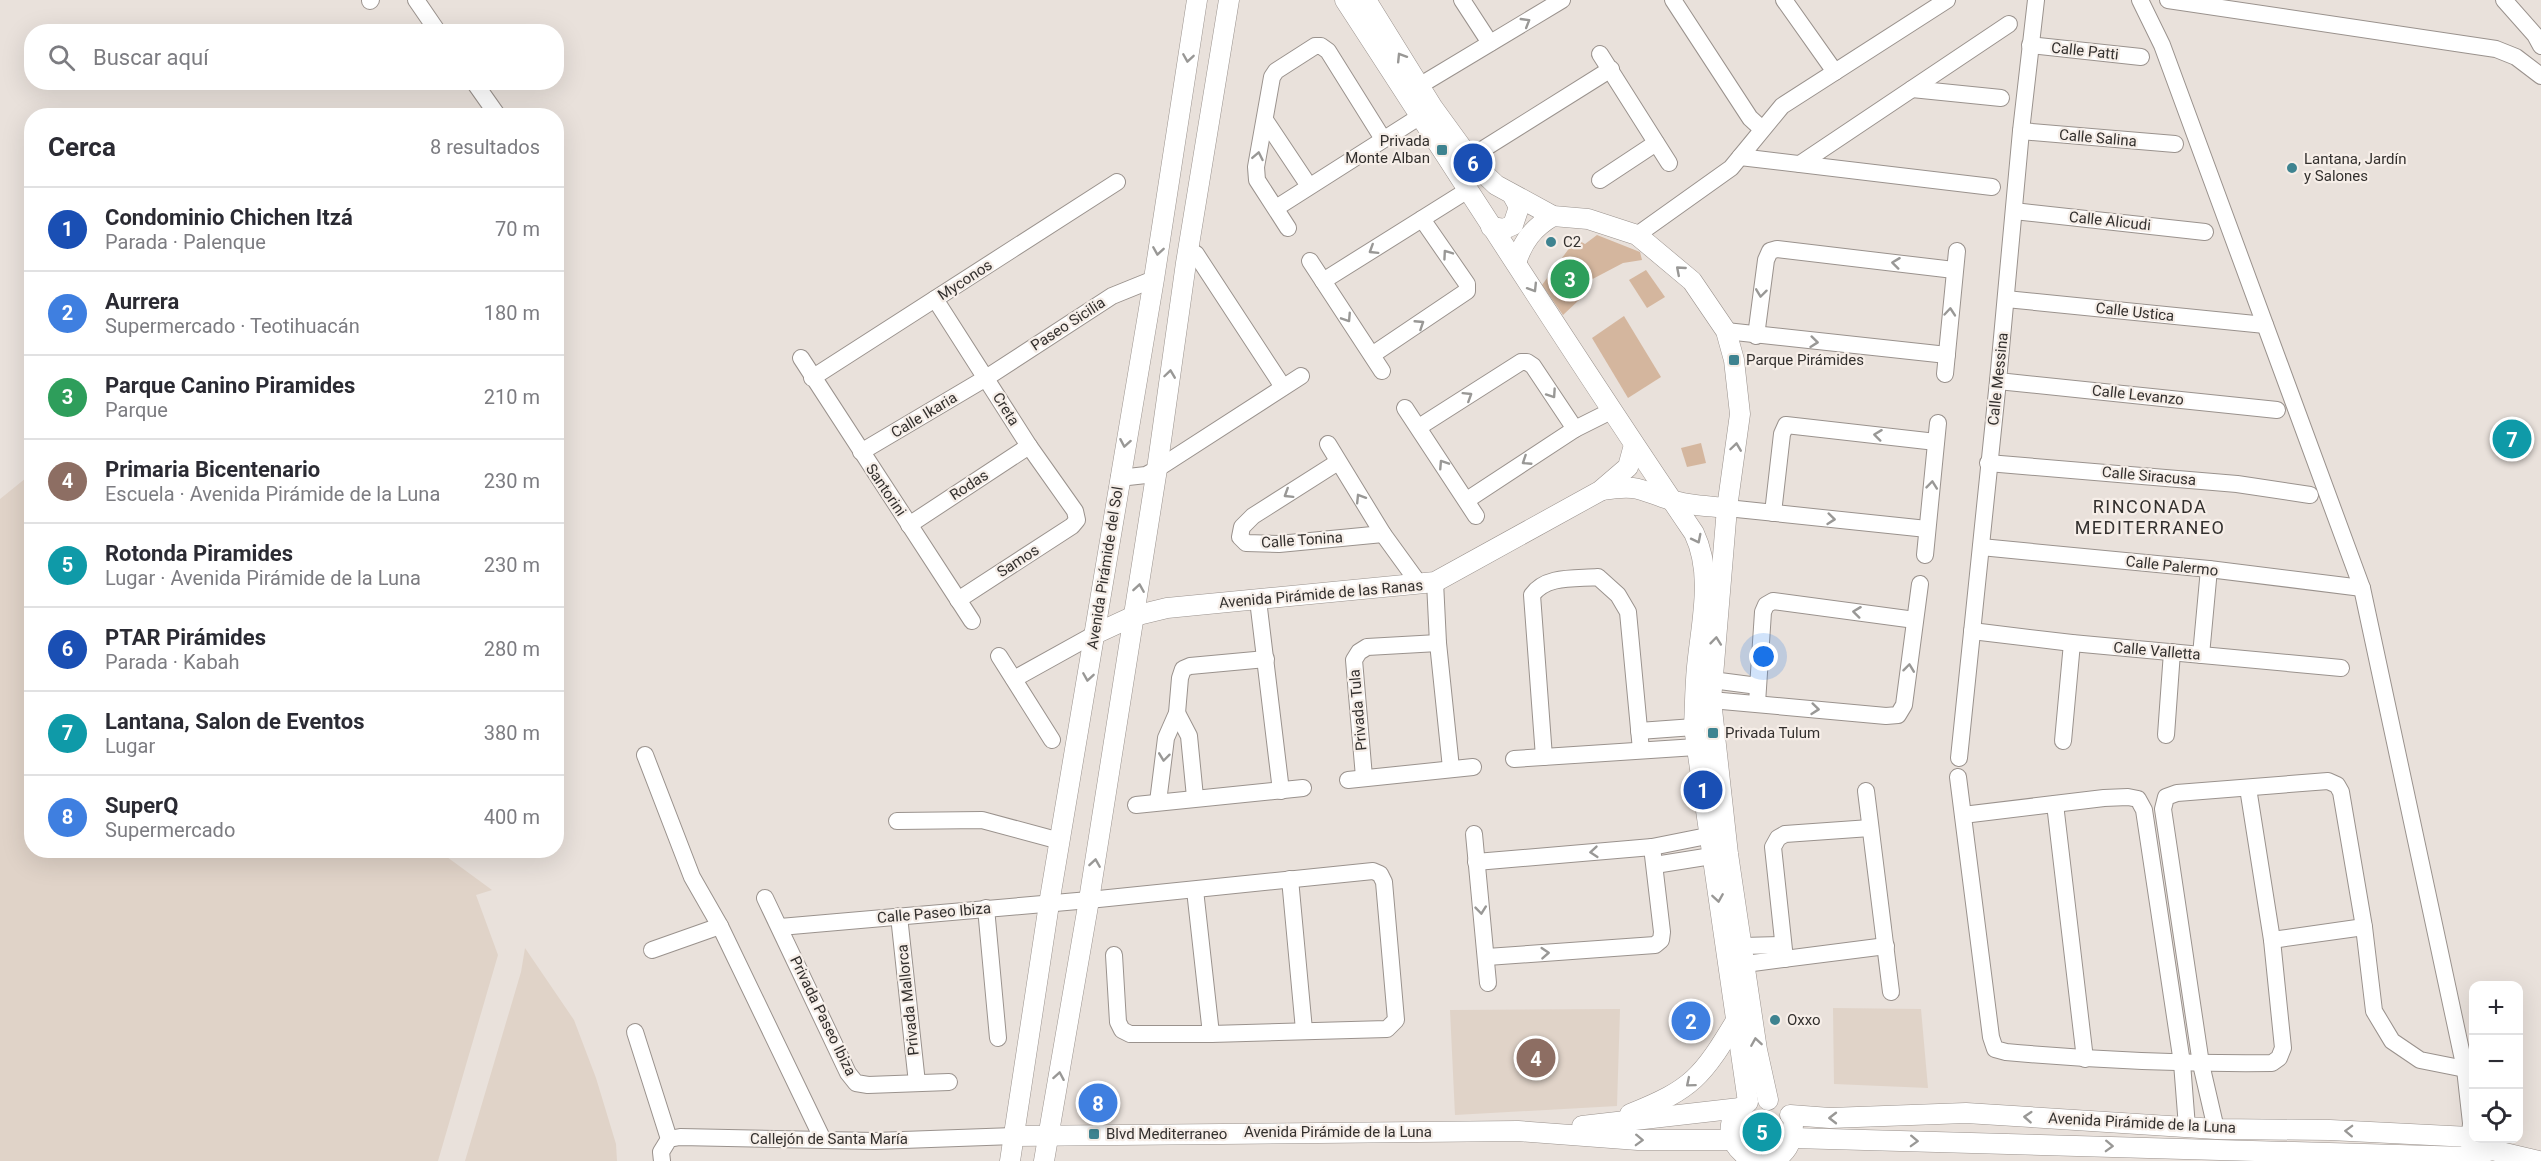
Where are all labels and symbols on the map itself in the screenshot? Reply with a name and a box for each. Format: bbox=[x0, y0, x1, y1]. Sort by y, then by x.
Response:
one-way arrow bbox=[1520, 17, 1530, 29]
street label: Calle Patti bbox=[2050, 39, 2120, 63]
one-way arrow bbox=[1182, 53, 1194, 62]
one-way arrow bbox=[1396, 53, 1408, 63]
street label: Calle Salina bbox=[2059, 126, 2137, 150]
place label: Privada Monte Alban bbox=[1345, 132, 1430, 167]
pin: 6 bbox=[1454, 140, 1492, 186]
marker: Privada Monte Alban bbox=[1435, 143, 1449, 157]
place label: Lantana, Jardín y Salones bbox=[2304, 150, 2407, 185]
one-way arrow bbox=[1251, 151, 1264, 161]
marker: Lantana, Jardín y Salones bbox=[2285, 161, 2299, 175]
street label: Calle Alicudi bbox=[2068, 208, 2152, 234]
place label: C2 bbox=[1563, 233, 1581, 251]
marker: C2 bbox=[1544, 235, 1558, 249]
one-way arrow bbox=[1369, 243, 1380, 254]
one-way arrow bbox=[1153, 246, 1165, 255]
one-way arrow bbox=[1443, 250, 1454, 261]
street label: Myconos bbox=[934, 256, 996, 304]
pin: 3 bbox=[1550, 256, 1590, 302]
one-way arrow bbox=[1892, 257, 1901, 270]
one-way arrow bbox=[1675, 266, 1686, 277]
one-way arrow bbox=[1526, 281, 1537, 292]
one-way arrow bbox=[1756, 288, 1768, 298]
street label: Paseo Sicilia bbox=[1027, 293, 1109, 355]
street label: Calle Ustica bbox=[2095, 299, 2175, 325]
one-way arrow bbox=[1944, 308, 1957, 317]
one-way arrow bbox=[1340, 312, 1352, 322]
one-way arrow bbox=[1413, 320, 1424, 331]
street label: Calle Messina bbox=[1984, 332, 2012, 426]
one-way arrow bbox=[1810, 335, 1819, 348]
place label: Parque Pirámides bbox=[1746, 351, 1864, 369]
marker: Parque Pirámides bbox=[1727, 353, 1741, 367]
one-way arrow bbox=[1164, 369, 1176, 379]
street label: Calle Levanzo bbox=[2091, 381, 2185, 409]
street label: Calle Ikaria bbox=[888, 388, 960, 442]
one-way arrow bbox=[1545, 388, 1556, 399]
street label: Creta bbox=[989, 389, 1023, 429]
one-way arrow bbox=[1462, 391, 1472, 403]
pin: 7 bbox=[2492, 416, 2532, 462]
one-way arrow bbox=[1874, 429, 1883, 442]
one-way arrow bbox=[1120, 438, 1132, 447]
one-way arrow bbox=[1729, 442, 1741, 451]
one-way arrow bbox=[1522, 454, 1533, 465]
one-way arrow bbox=[1439, 459, 1450, 470]
street label: Santorini bbox=[862, 460, 910, 520]
street label: Calle Siracusa bbox=[2101, 463, 2197, 489]
street label: Rodas bbox=[946, 466, 992, 504]
one-way arrow bbox=[1925, 481, 1938, 490]
street label: Avenida Pirámide del Sol bbox=[1083, 485, 1127, 651]
one-way arrow bbox=[1284, 486, 1294, 498]
one-way arrow bbox=[1356, 494, 1368, 504]
district label: RINCONADA MEDITERRANEO bbox=[2075, 496, 2225, 538]
one-way arrow bbox=[1826, 512, 1835, 525]
street label: Calle Tonina bbox=[1261, 528, 1343, 552]
one-way arrow bbox=[1689, 533, 1701, 544]
street label: Samos bbox=[994, 541, 1042, 581]
street label: Calle Palermo bbox=[2125, 552, 2219, 580]
street label: Avenida Pirámide de las Ranas bbox=[1218, 576, 1424, 612]
one-way arrow bbox=[1132, 583, 1144, 592]
one-way arrow bbox=[1853, 607, 1862, 619]
one-way arrow bbox=[1709, 636, 1722, 645]
street label: Calle Valletta bbox=[2113, 638, 2201, 664]
your location bbox=[1749, 642, 1778, 671]
one-way arrow bbox=[1902, 664, 1915, 673]
street label: Privada Tula bbox=[1345, 668, 1371, 752]
one-way arrow bbox=[1082, 671, 1095, 681]
one-way arrow bbox=[1810, 702, 1819, 715]
place label: Privada Tulum bbox=[1725, 724, 1820, 742]
marker: Privada Tulum bbox=[1706, 726, 1720, 740]
one-way arrow bbox=[1158, 752, 1170, 761]
pin: 1 bbox=[1684, 768, 1722, 812]
one-way arrow bbox=[1590, 845, 1599, 858]
one-way arrow bbox=[1089, 859, 1101, 868]
one-way arrow bbox=[1711, 893, 1724, 903]
street label: Calle Paseo Ibiza bbox=[876, 899, 992, 927]
one-way arrow bbox=[1475, 905, 1487, 914]
street label: Privada Mallorca bbox=[893, 943, 923, 1057]
one-way arrow bbox=[1540, 947, 1549, 960]
street label: Privada Paseo Ibiza bbox=[786, 953, 860, 1079]
pin: 2 bbox=[1672, 998, 1710, 1044]
place label: Oxxo bbox=[1787, 1011, 1821, 1029]
marker: Oxxo bbox=[1768, 1013, 1782, 1027]
pin: 4 bbox=[1516, 1036, 1556, 1080]
one-way arrow bbox=[1751, 1038, 1763, 1047]
one-way arrow bbox=[1053, 1072, 1065, 1081]
one-way arrow bbox=[1686, 1076, 1697, 1087]
pin: 8 bbox=[1078, 1080, 1118, 1126]
street label: Avenida Pirámide de la Luna bbox=[2048, 1109, 2236, 1137]
pin: 5 bbox=[1742, 1110, 1782, 1154]
one-way arrow bbox=[2024, 1111, 2033, 1124]
one-way arrow bbox=[1829, 1112, 1838, 1124]
street label: Avenida Pirámide de la Luna bbox=[1244, 1123, 1432, 1141]
one-way arrow bbox=[2344, 1124, 2353, 1137]
place label: Blvd Mediterraneo bbox=[1106, 1125, 1227, 1143]
marker: Blvd Mediterraneo bbox=[1087, 1127, 1101, 1141]
street label: Callejón de Santa María bbox=[750, 1130, 908, 1148]
one-way arrow bbox=[1634, 1133, 1643, 1146]
one-way arrow bbox=[1910, 1134, 1919, 1147]
one-way arrow bbox=[2105, 1140, 2114, 1152]

